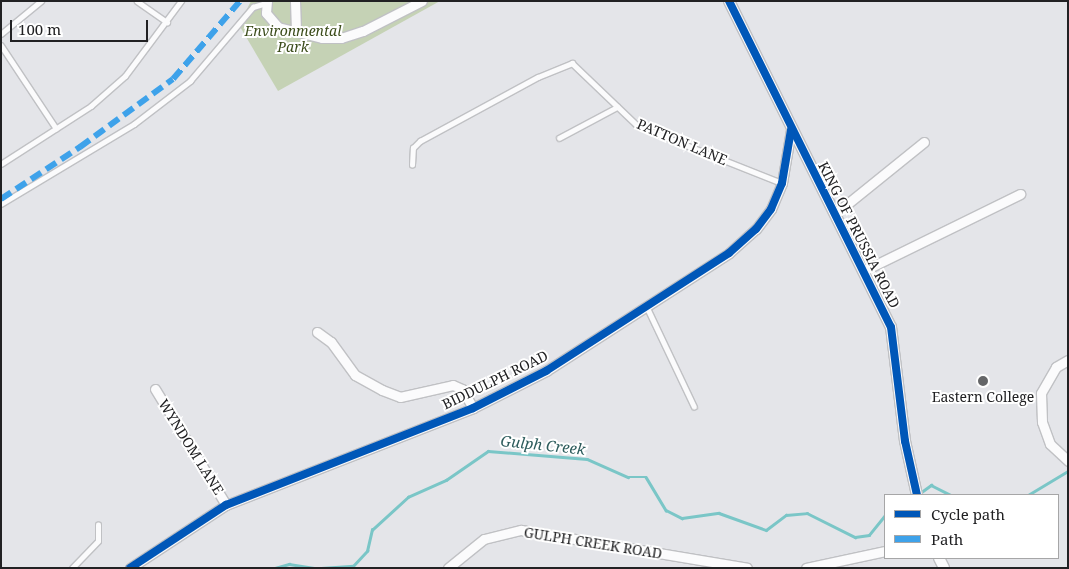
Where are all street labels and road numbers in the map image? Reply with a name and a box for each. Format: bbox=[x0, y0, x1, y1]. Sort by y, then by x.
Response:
street label: PATTON LANE bbox=[634, 115, 730, 169]
street label: KING OF PRUSSIA ROAD bbox=[815, 159, 903, 311]
street label: BIDDULPH ROAD bbox=[439, 347, 551, 413]
street label: WYNDOM LANE bbox=[155, 396, 227, 498]
street label: GULPH CREEK ROAD bbox=[523, 524, 663, 562]

